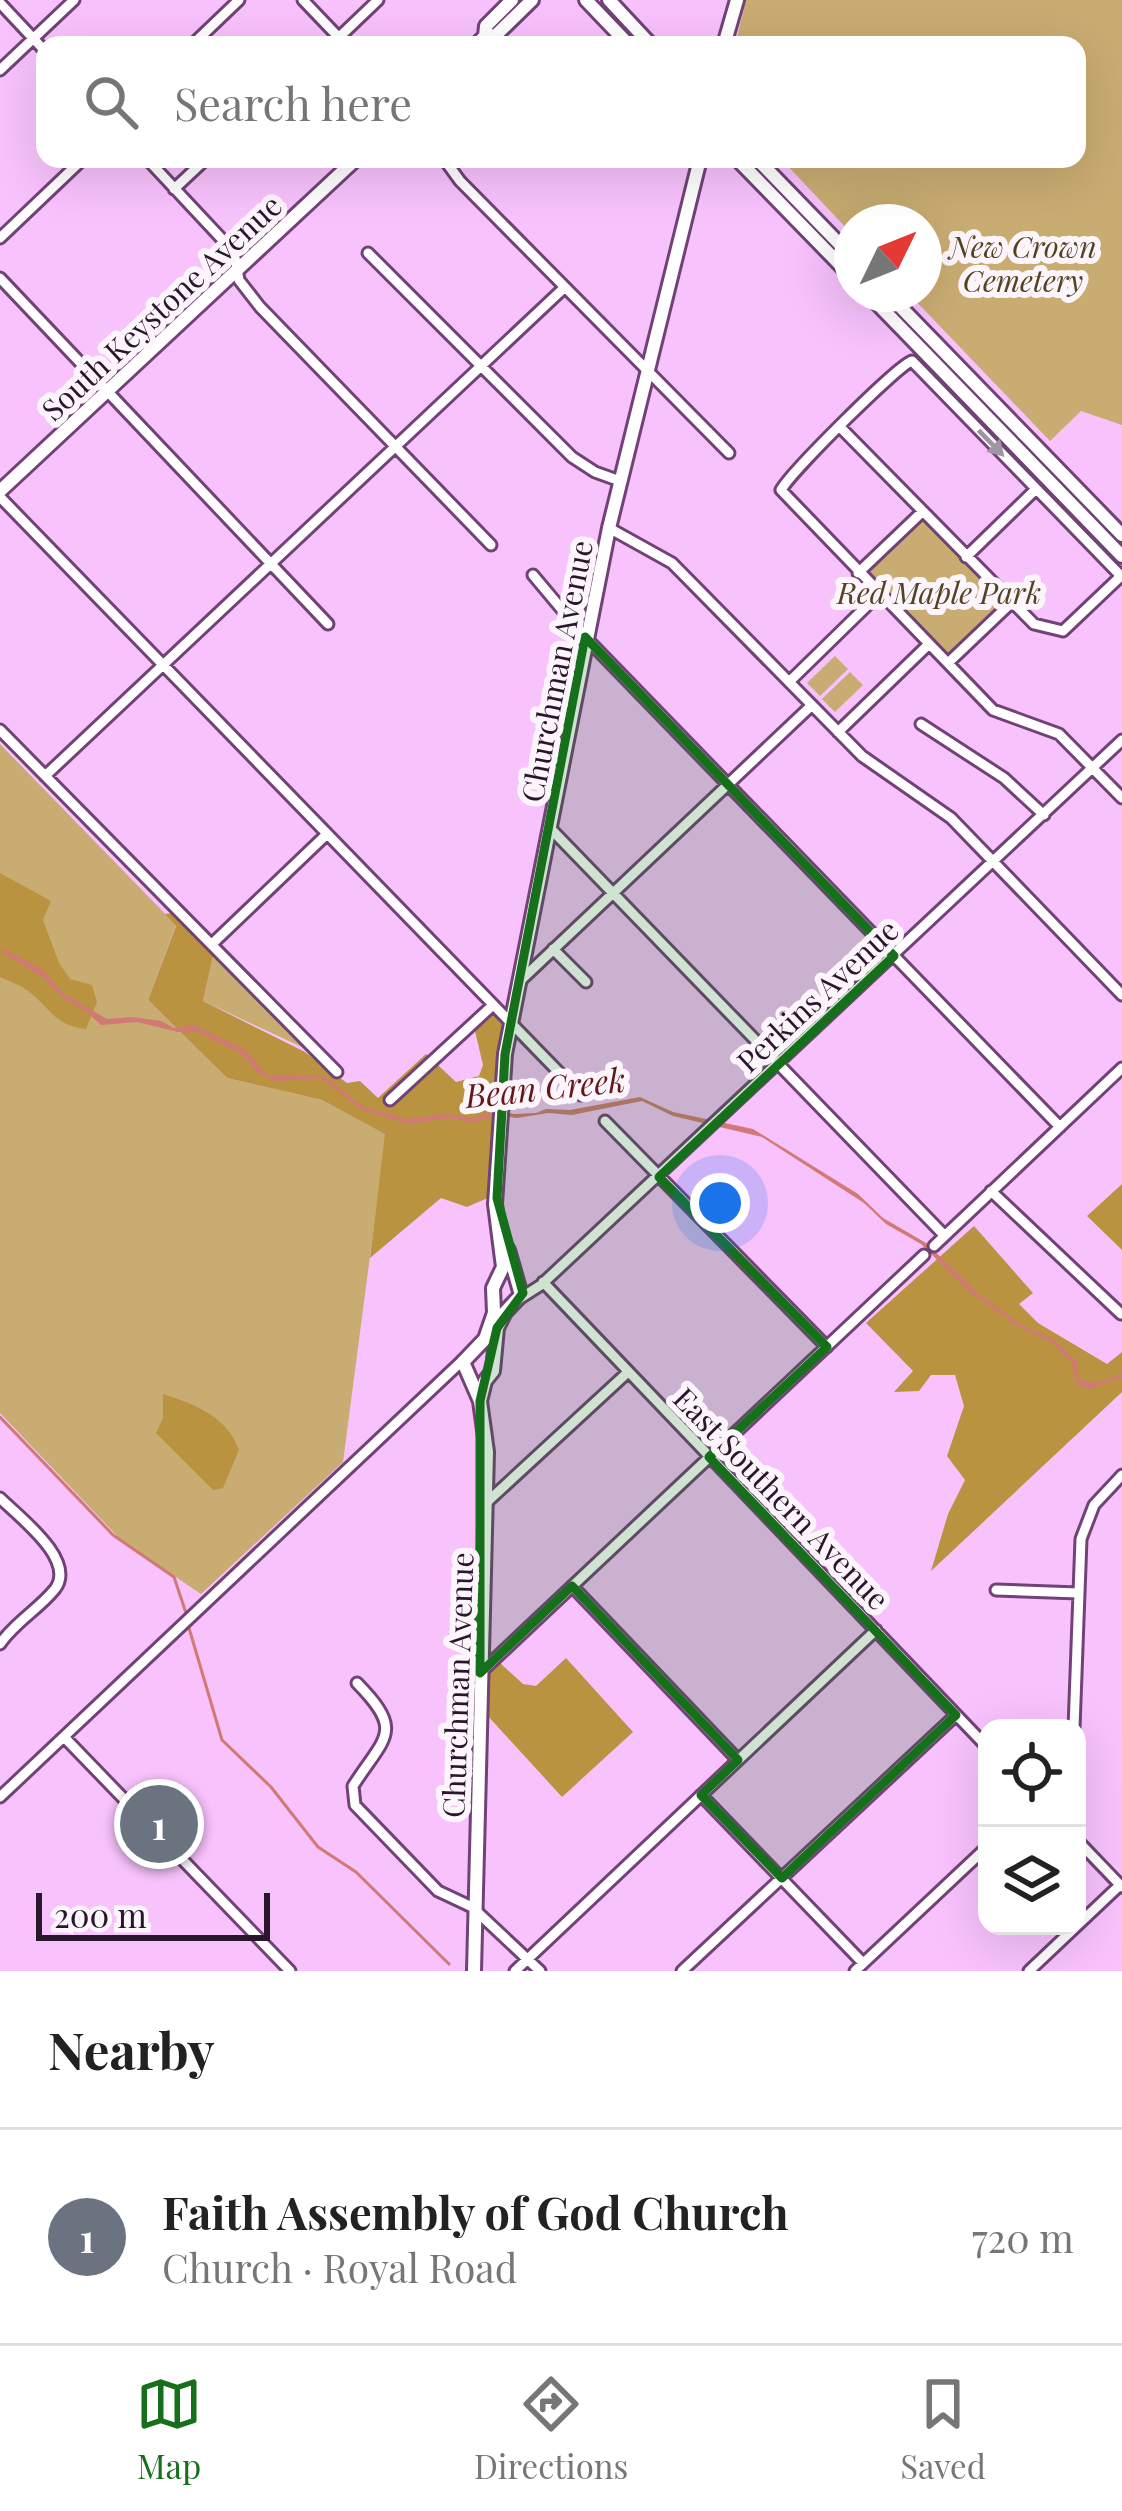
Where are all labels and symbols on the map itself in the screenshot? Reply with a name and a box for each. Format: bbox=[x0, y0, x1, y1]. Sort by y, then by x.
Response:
street label: South Keystone Avenue bbox=[32, 185, 290, 429]
north arrow bbox=[834, 204, 942, 312]
park label: New Crown Cemetery bbox=[946, 226, 1097, 300]
one-way arrow bbox=[977, 428, 1005, 457]
street label: Churchman Avenue bbox=[511, 537, 601, 805]
park label: Red Maple Park bbox=[836, 572, 1041, 612]
street label: Perkins Avenue bbox=[728, 910, 906, 1080]
water label: Bean Creek bbox=[461, 1056, 627, 1116]
your location bbox=[690, 1173, 750, 1233]
street label: East Southern Avenue bbox=[665, 1378, 899, 1618]
street label: Churchman Avenue bbox=[432, 1552, 482, 1818]
pin: 1 bbox=[120, 1779, 198, 1869]
scale bar bbox=[36, 1887, 270, 1940]

